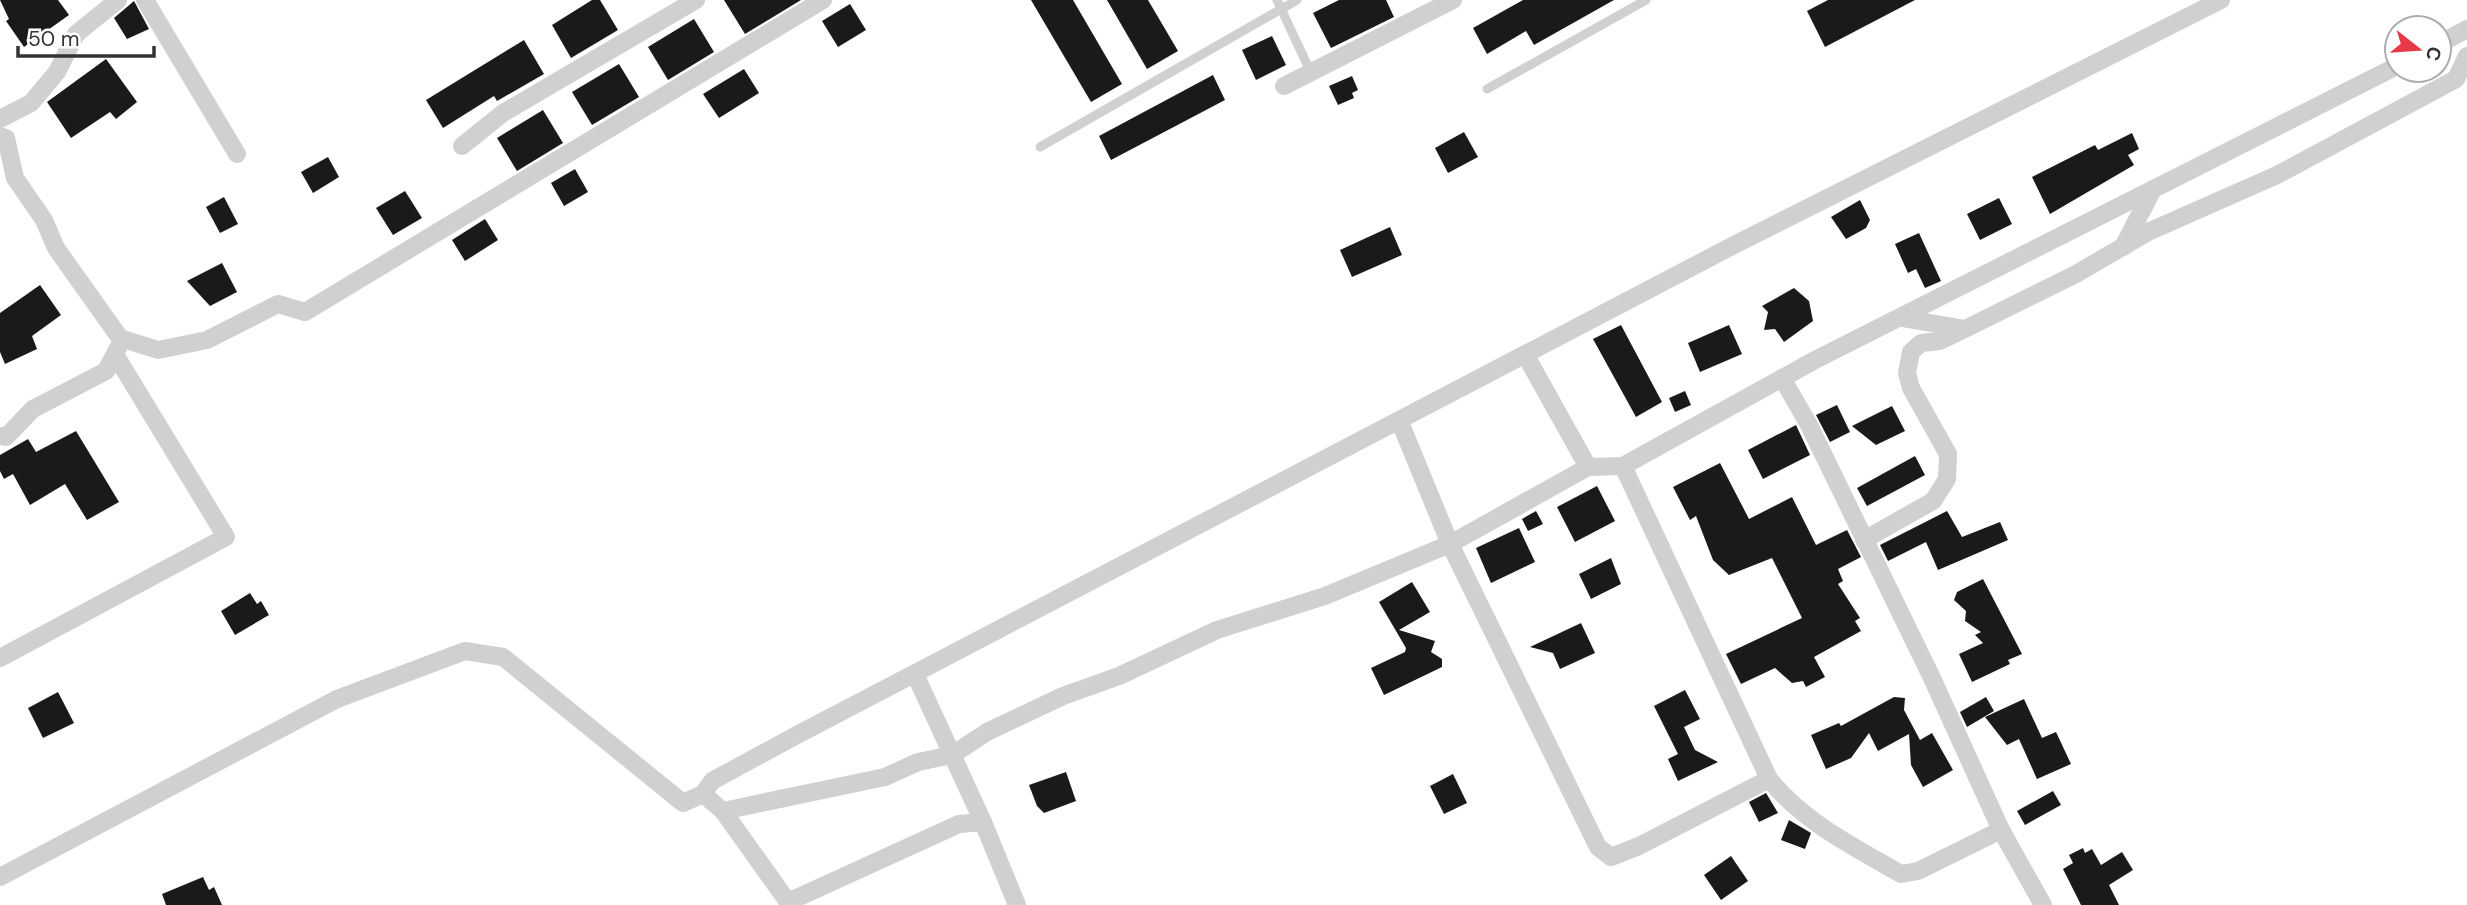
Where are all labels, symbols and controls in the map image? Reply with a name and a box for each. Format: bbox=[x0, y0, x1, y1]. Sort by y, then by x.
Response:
scale bar bbox=[18, 14, 154, 58]
north arrow bbox=[2383, 14, 2453, 84]
text: 50 m bbox=[28, 25, 79, 53]
text: С bbox=[2420, 44, 2448, 64]

